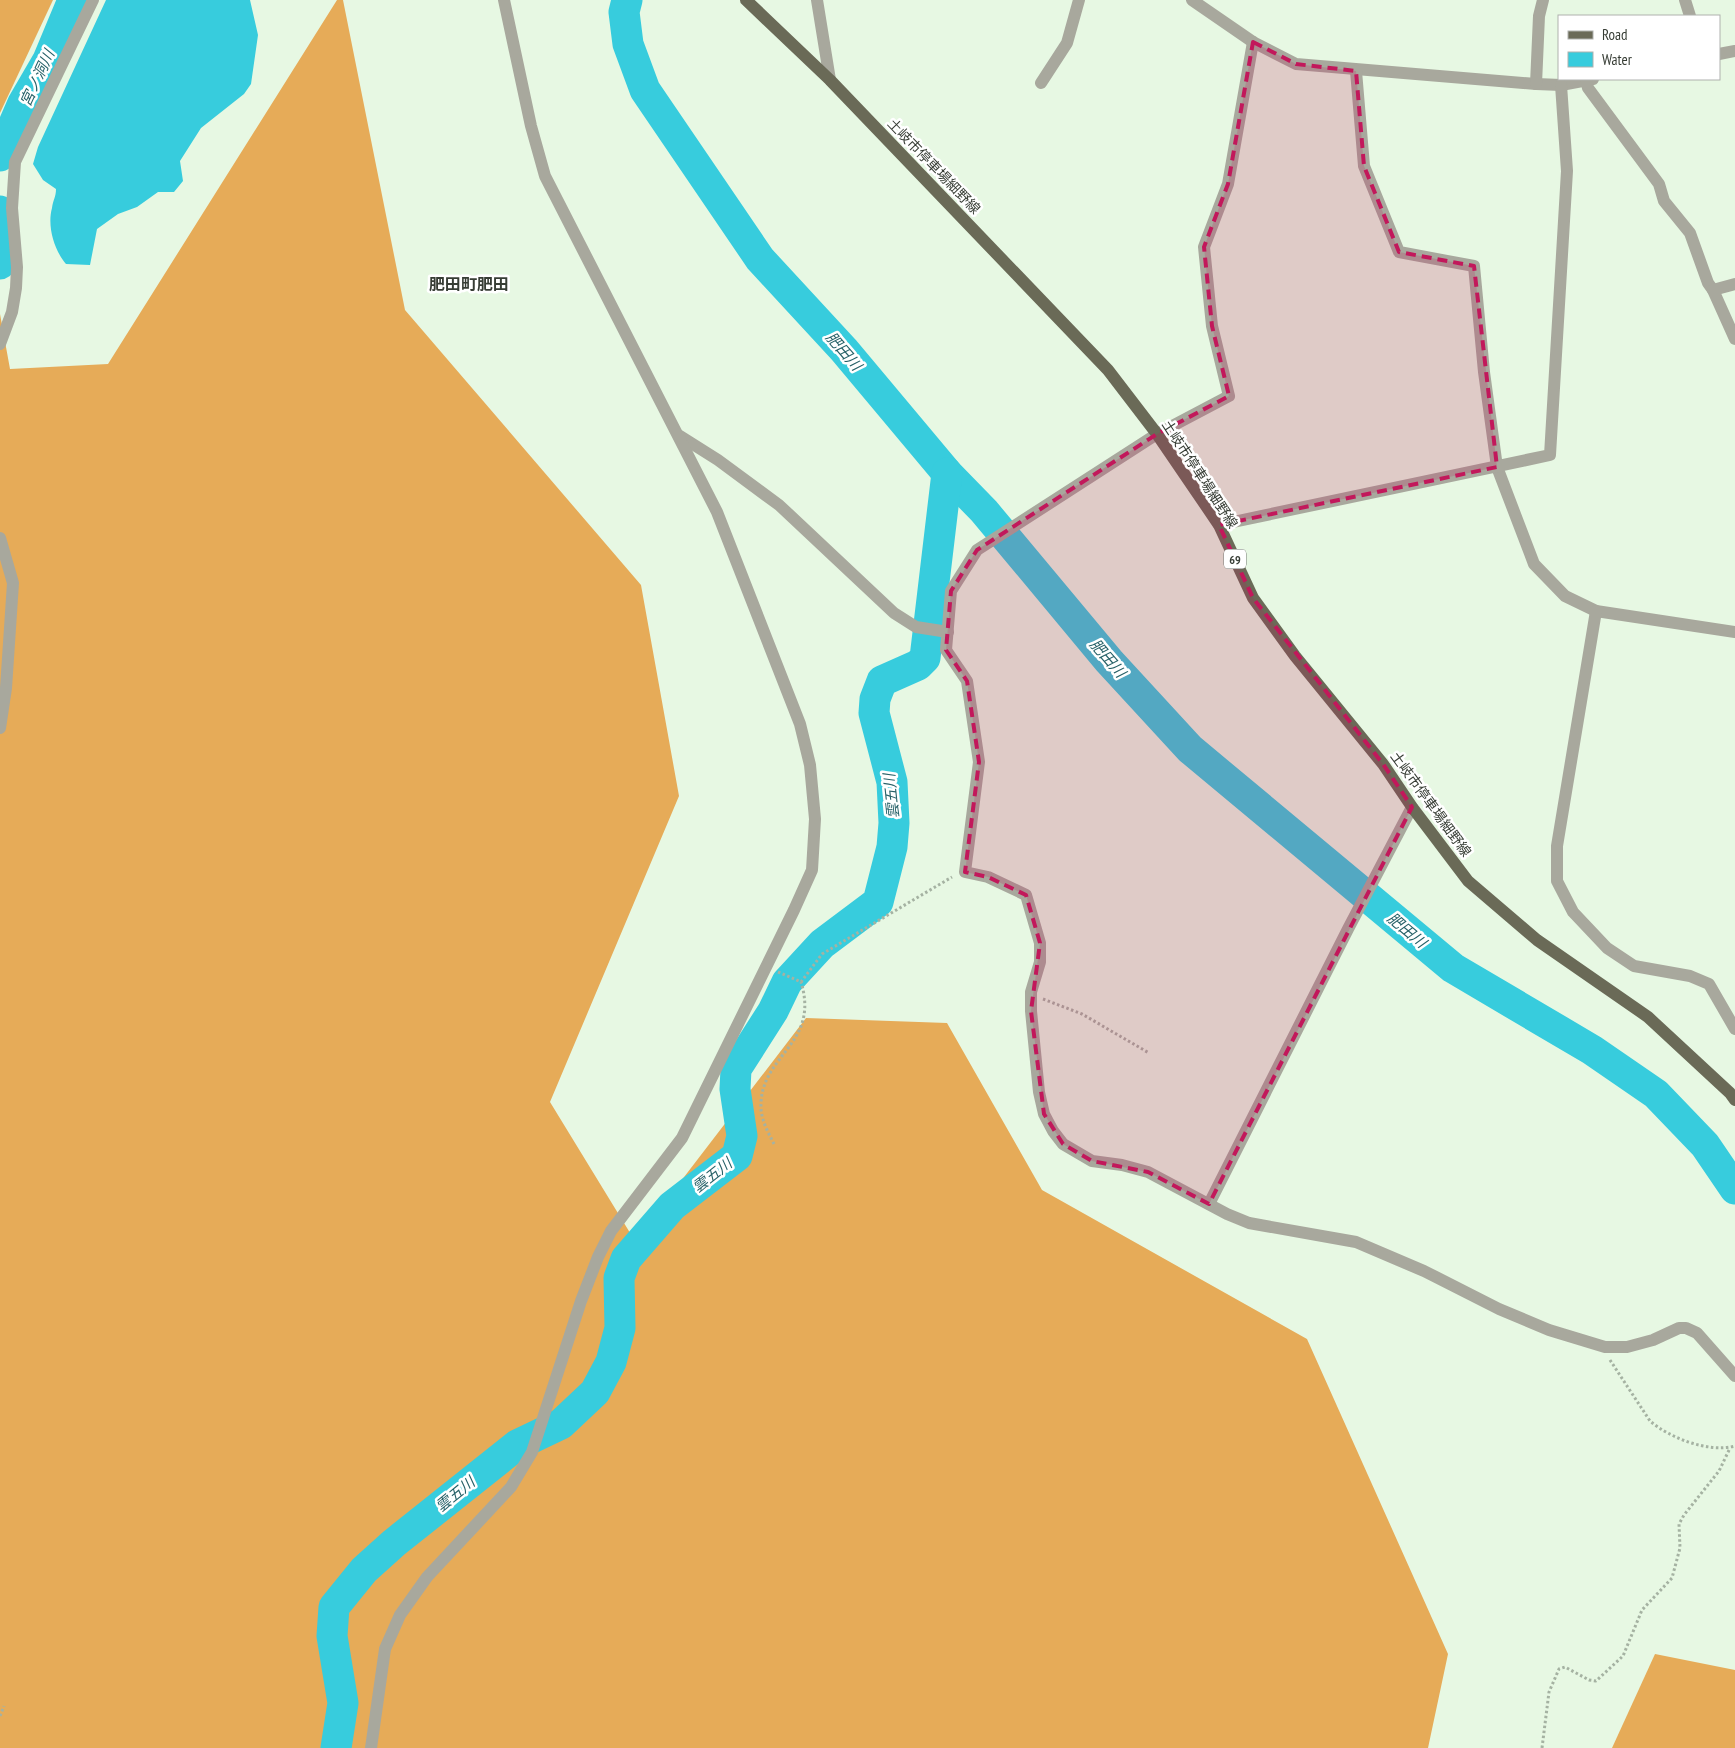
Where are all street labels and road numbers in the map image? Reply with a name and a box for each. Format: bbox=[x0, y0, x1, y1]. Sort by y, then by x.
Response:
street label: 土岐市停車場細野線 bbox=[884, 114, 984, 218]
street label: 土岐市停車場細野線 bbox=[1158, 416, 1242, 532]
road number: 69 bbox=[1224, 550, 1246, 568]
street label: 土岐市停車場細野線 bbox=[1387, 748, 1475, 860]

